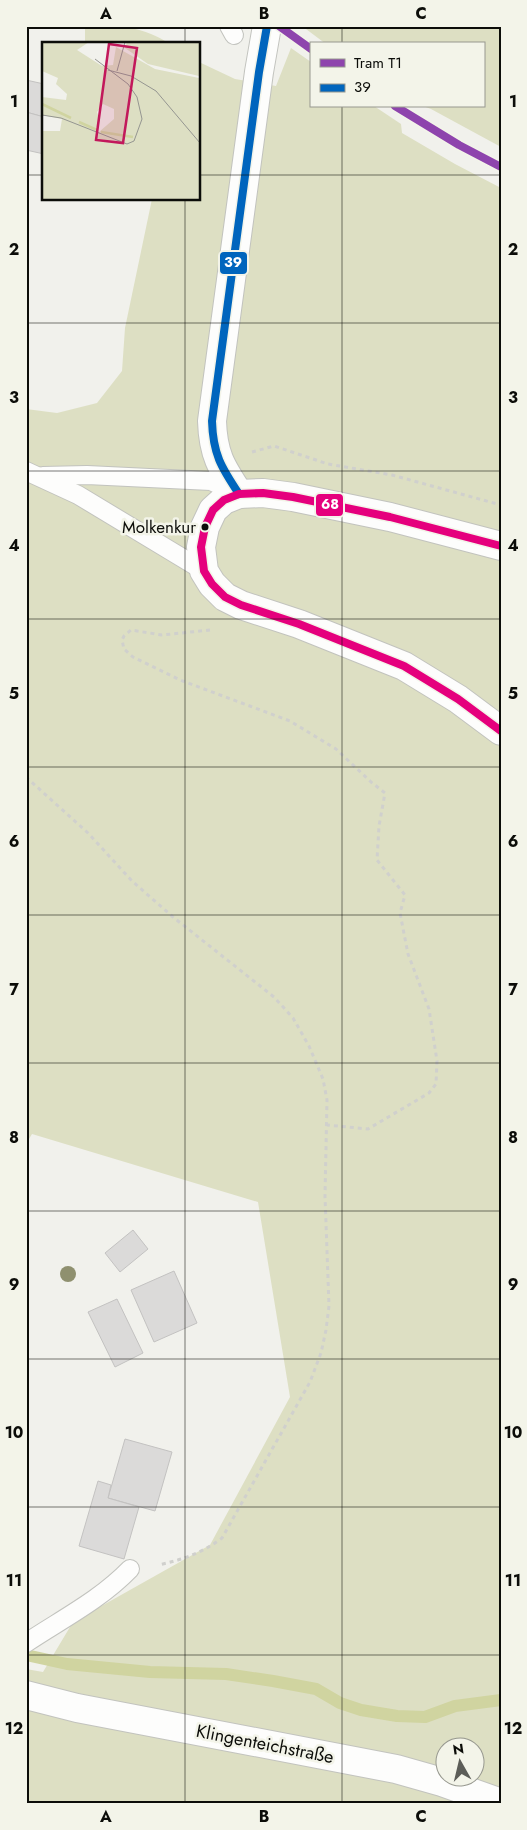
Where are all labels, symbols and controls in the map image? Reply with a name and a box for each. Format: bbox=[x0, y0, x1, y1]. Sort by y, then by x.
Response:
text: A bbox=[99, 2, 112, 25]
text: B bbox=[259, 2, 269, 25]
text: C bbox=[415, 2, 427, 25]
inset map bbox=[42, 42, 200, 200]
legend bbox=[310, 42, 484, 108]
text: Tram T1 bbox=[354, 52, 402, 74]
text: 39 bbox=[354, 76, 371, 98]
text: 1 bbox=[10, 90, 18, 113]
text: 1 bbox=[509, 90, 517, 113]
text: 2 bbox=[9, 238, 19, 261]
text: 2 bbox=[508, 238, 518, 261]
line badge: 39 bbox=[219, 251, 248, 275]
text: 39 bbox=[224, 252, 242, 272]
text: 3 bbox=[9, 386, 19, 409]
text: 3 bbox=[508, 386, 518, 409]
line badge: 68 bbox=[315, 493, 344, 517]
text: 68 bbox=[321, 494, 339, 514]
place label: Molkenkur bbox=[122, 515, 196, 539]
marker: Molkenkur bbox=[200, 522, 210, 532]
text: 4 bbox=[8, 534, 20, 557]
text: 4 bbox=[507, 534, 519, 557]
text: 5 bbox=[9, 682, 19, 705]
text: 5 bbox=[508, 682, 518, 705]
text: 6 bbox=[9, 830, 19, 853]
text: 6 bbox=[508, 830, 518, 853]
text: 7 bbox=[9, 978, 19, 1001]
text: 7 bbox=[508, 978, 518, 1001]
text: 8 bbox=[9, 1126, 19, 1149]
text: 8 bbox=[508, 1126, 518, 1149]
text: 9 bbox=[9, 1273, 19, 1296]
text: 9 bbox=[508, 1273, 518, 1296]
text: 10 bbox=[5, 1421, 23, 1444]
text: 10 bbox=[504, 1421, 522, 1444]
text: 11 bbox=[6, 1569, 22, 1592]
text: 11 bbox=[505, 1569, 521, 1592]
text: 12 bbox=[5, 1717, 23, 1740]
text: 12 bbox=[504, 1717, 522, 1740]
street label: Klingenteichstraße bbox=[194, 1718, 336, 1770]
north arrow bbox=[434, 1738, 484, 1788]
text: N bbox=[451, 1738, 465, 1760]
text: A bbox=[99, 1805, 112, 1828]
text: B bbox=[259, 1805, 269, 1828]
text: C bbox=[415, 1805, 427, 1828]

